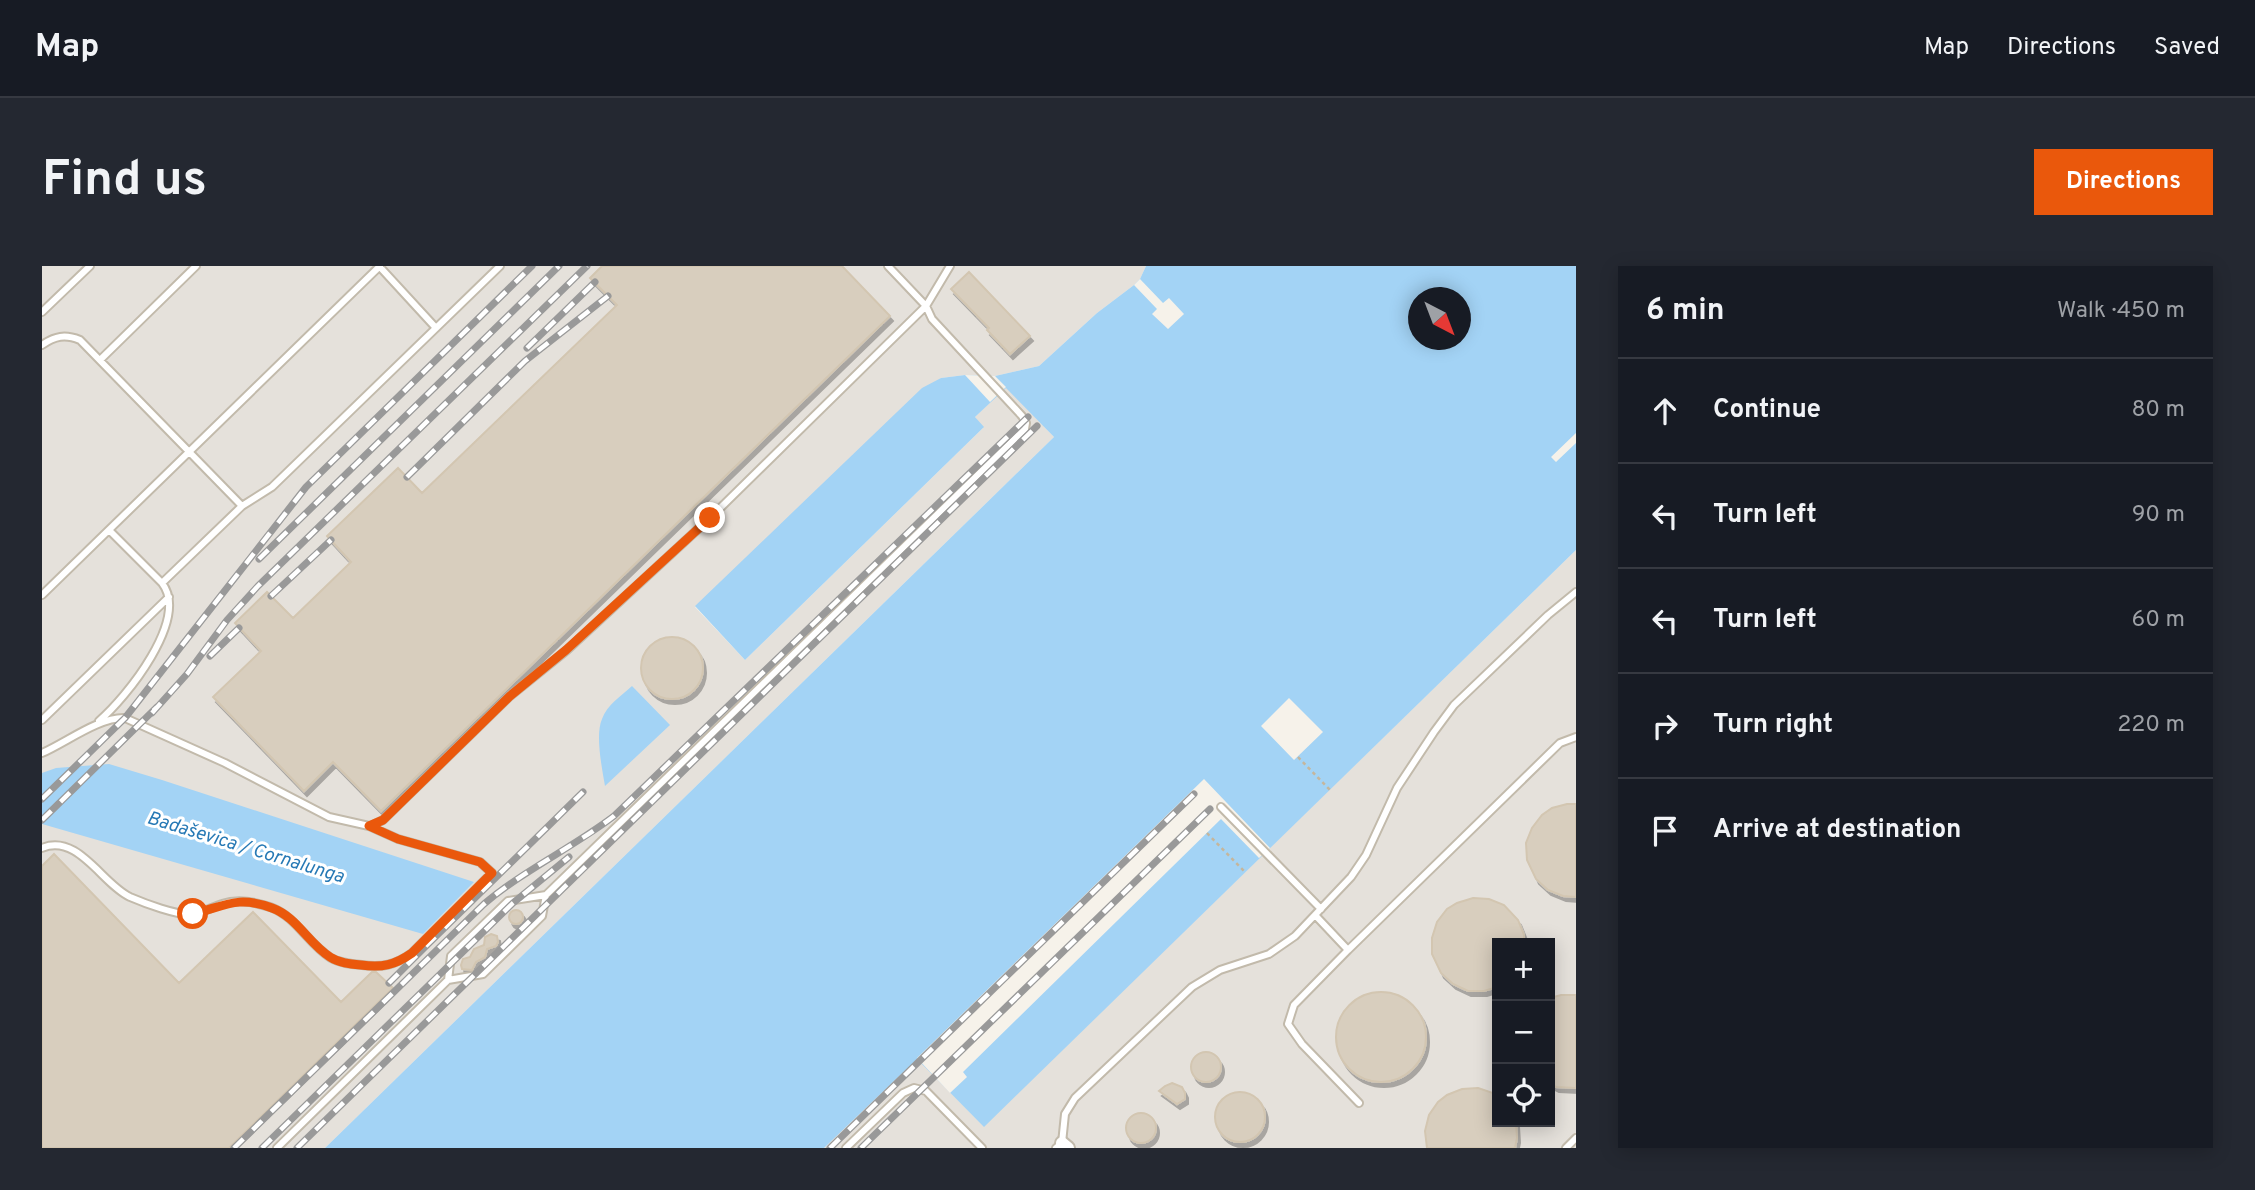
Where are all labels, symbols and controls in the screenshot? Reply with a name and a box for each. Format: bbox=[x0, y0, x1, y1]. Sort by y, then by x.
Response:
text: Map bbox=[35, 27, 99, 69]
text: Map bbox=[1924, 33, 1969, 63]
text: Directions bbox=[2007, 33, 2116, 63]
text: Saved bbox=[2154, 33, 2220, 63]
button: Directions bbox=[2034, 149, 2213, 215]
text: Find us bbox=[42, 151, 207, 213]
north arrow bbox=[1408, 287, 1471, 350]
text: 6 min bbox=[1646, 293, 1724, 330]
text: Walk · 450 m bbox=[2057, 297, 2185, 326]
icon: ahead bbox=[1646, 392, 1684, 430]
text: Continue bbox=[1713, 394, 1821, 427]
text: 80 m bbox=[2132, 396, 2185, 425]
icon: left bbox=[1646, 497, 1684, 535]
text: Turn left bbox=[1713, 499, 1817, 532]
text: 90 m bbox=[2132, 501, 2185, 530]
route end bbox=[694, 502, 725, 533]
icon: left bbox=[1646, 602, 1684, 640]
text: Turn left bbox=[1713, 604, 1817, 637]
text: 60 m bbox=[2132, 606, 2185, 635]
icon: right bbox=[1646, 707, 1684, 745]
text: Turn right bbox=[1713, 709, 1833, 742]
text: 220 m bbox=[2117, 711, 2185, 740]
water label: Badaševica / Cornalunga bbox=[144, 806, 347, 889]
icon: arrive bbox=[1646, 812, 1684, 850]
text: Arrive at destination bbox=[1713, 814, 1961, 847]
route start bbox=[177, 898, 208, 929]
map controls bbox=[1492, 938, 1555, 1127]
button: + bbox=[1492, 938, 1555, 1001]
button: − bbox=[1492, 1001, 1555, 1064]
button: locate bbox=[1492, 1064, 1555, 1127]

